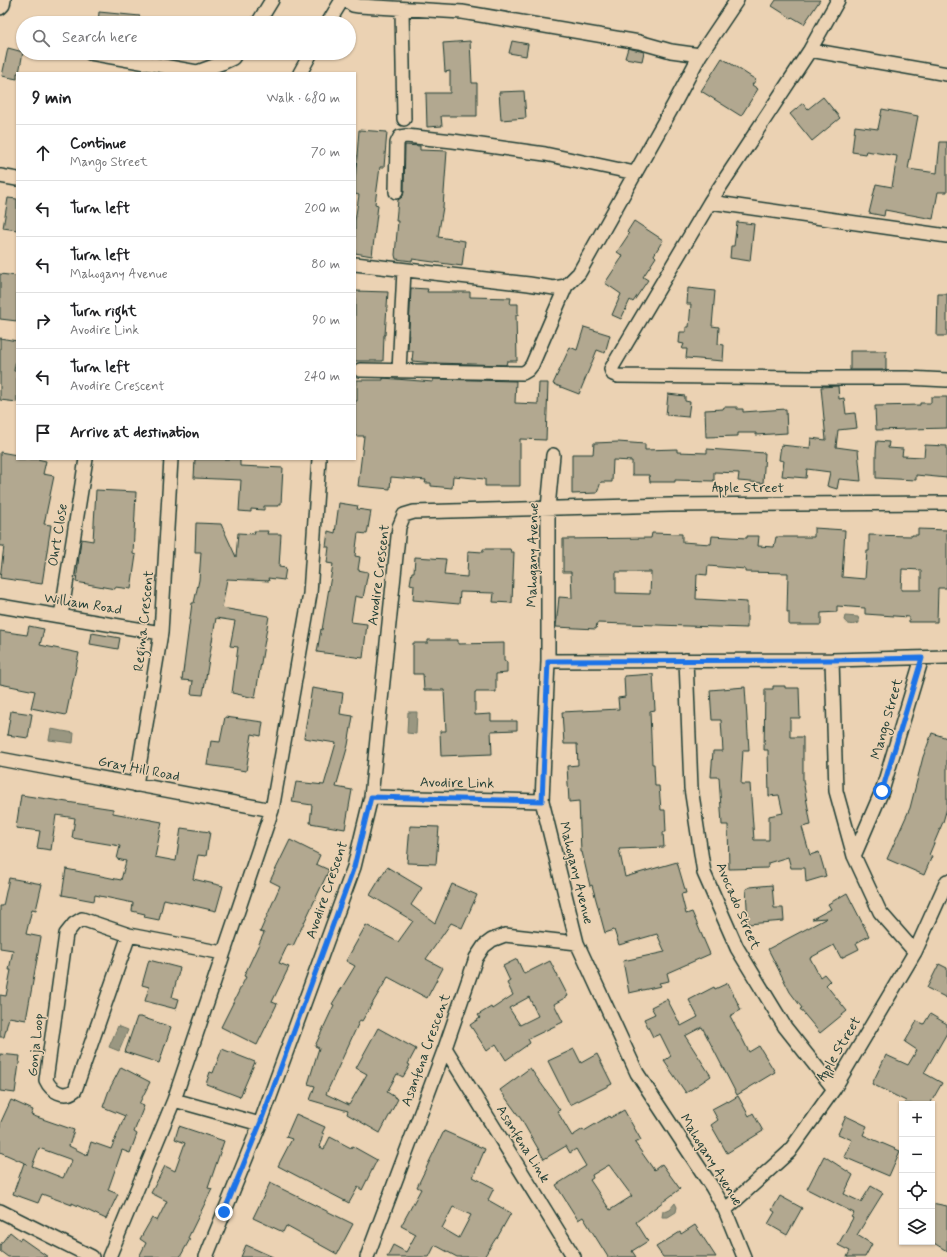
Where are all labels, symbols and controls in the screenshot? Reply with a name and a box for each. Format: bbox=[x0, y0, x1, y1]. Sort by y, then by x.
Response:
search box bbox=[16, 16, 356, 60]
icon: search bbox=[30, 27, 52, 49]
text: Search here bbox=[62, 28, 138, 48]
text: 9 min bbox=[32, 87, 72, 109]
text: Walk · 680 m bbox=[266, 90, 340, 107]
text: Continue bbox=[70, 134, 126, 154]
icon: ahead bbox=[32, 142, 54, 164]
text: 70 m bbox=[311, 144, 340, 161]
text: Mango Street bbox=[70, 154, 148, 171]
icon: left bbox=[32, 198, 54, 220]
text: Turn left bbox=[70, 199, 130, 219]
text: 200 m bbox=[305, 200, 340, 217]
text: Turn left bbox=[70, 246, 130, 266]
icon: left bbox=[32, 254, 54, 276]
text: 80 m bbox=[311, 256, 340, 273]
text: Mahogany Avenue bbox=[70, 266, 168, 283]
text: Turn right bbox=[70, 302, 137, 322]
icon: right bbox=[32, 310, 54, 332]
text: 90 m bbox=[312, 312, 340, 329]
text: Avodire Link bbox=[70, 322, 139, 339]
text: Turn left bbox=[70, 358, 130, 378]
icon: left bbox=[32, 366, 54, 388]
text: 240 m bbox=[304, 368, 340, 385]
text: Avodire Crescent bbox=[70, 378, 165, 395]
icon: arrive bbox=[32, 422, 54, 444]
text: Arrive at destination bbox=[70, 423, 199, 443]
street label: Apple Street bbox=[712, 479, 784, 498]
street label: Ohrt Close bbox=[44, 502, 72, 568]
street label: Mahogany Avenue bbox=[523, 502, 543, 608]
street label: Avodire Crescent bbox=[364, 523, 394, 627]
street label: Regina Crescent bbox=[130, 569, 160, 672]
street label: William Road bbox=[43, 589, 123, 619]
street label: Mango Street bbox=[867, 676, 908, 762]
street label: Gray Hill Road bbox=[97, 752, 181, 786]
street label: Avodire Link bbox=[420, 773, 494, 793]
route start bbox=[873, 782, 891, 800]
street label: Mahogany Avenue bbox=[555, 820, 597, 926]
street label: Avodire Crescent bbox=[302, 839, 352, 941]
street label: Avocado Street bbox=[712, 860, 765, 953]
street label: Asanfena Crescent bbox=[397, 990, 455, 1109]
street label: Gonja Loop bbox=[24, 1013, 48, 1077]
street label: Apple Street bbox=[813, 1013, 866, 1085]
map controls bbox=[899, 1101, 935, 1245]
button: + bbox=[899, 1101, 935, 1137]
street label: Asanfena Link bbox=[492, 1102, 554, 1186]
street label: Mahogany Avenue bbox=[676, 1111, 746, 1209]
button: − bbox=[899, 1137, 935, 1173]
button: locate bbox=[899, 1173, 935, 1209]
route end bbox=[215, 1203, 233, 1221]
button: layers bbox=[899, 1209, 935, 1245]

